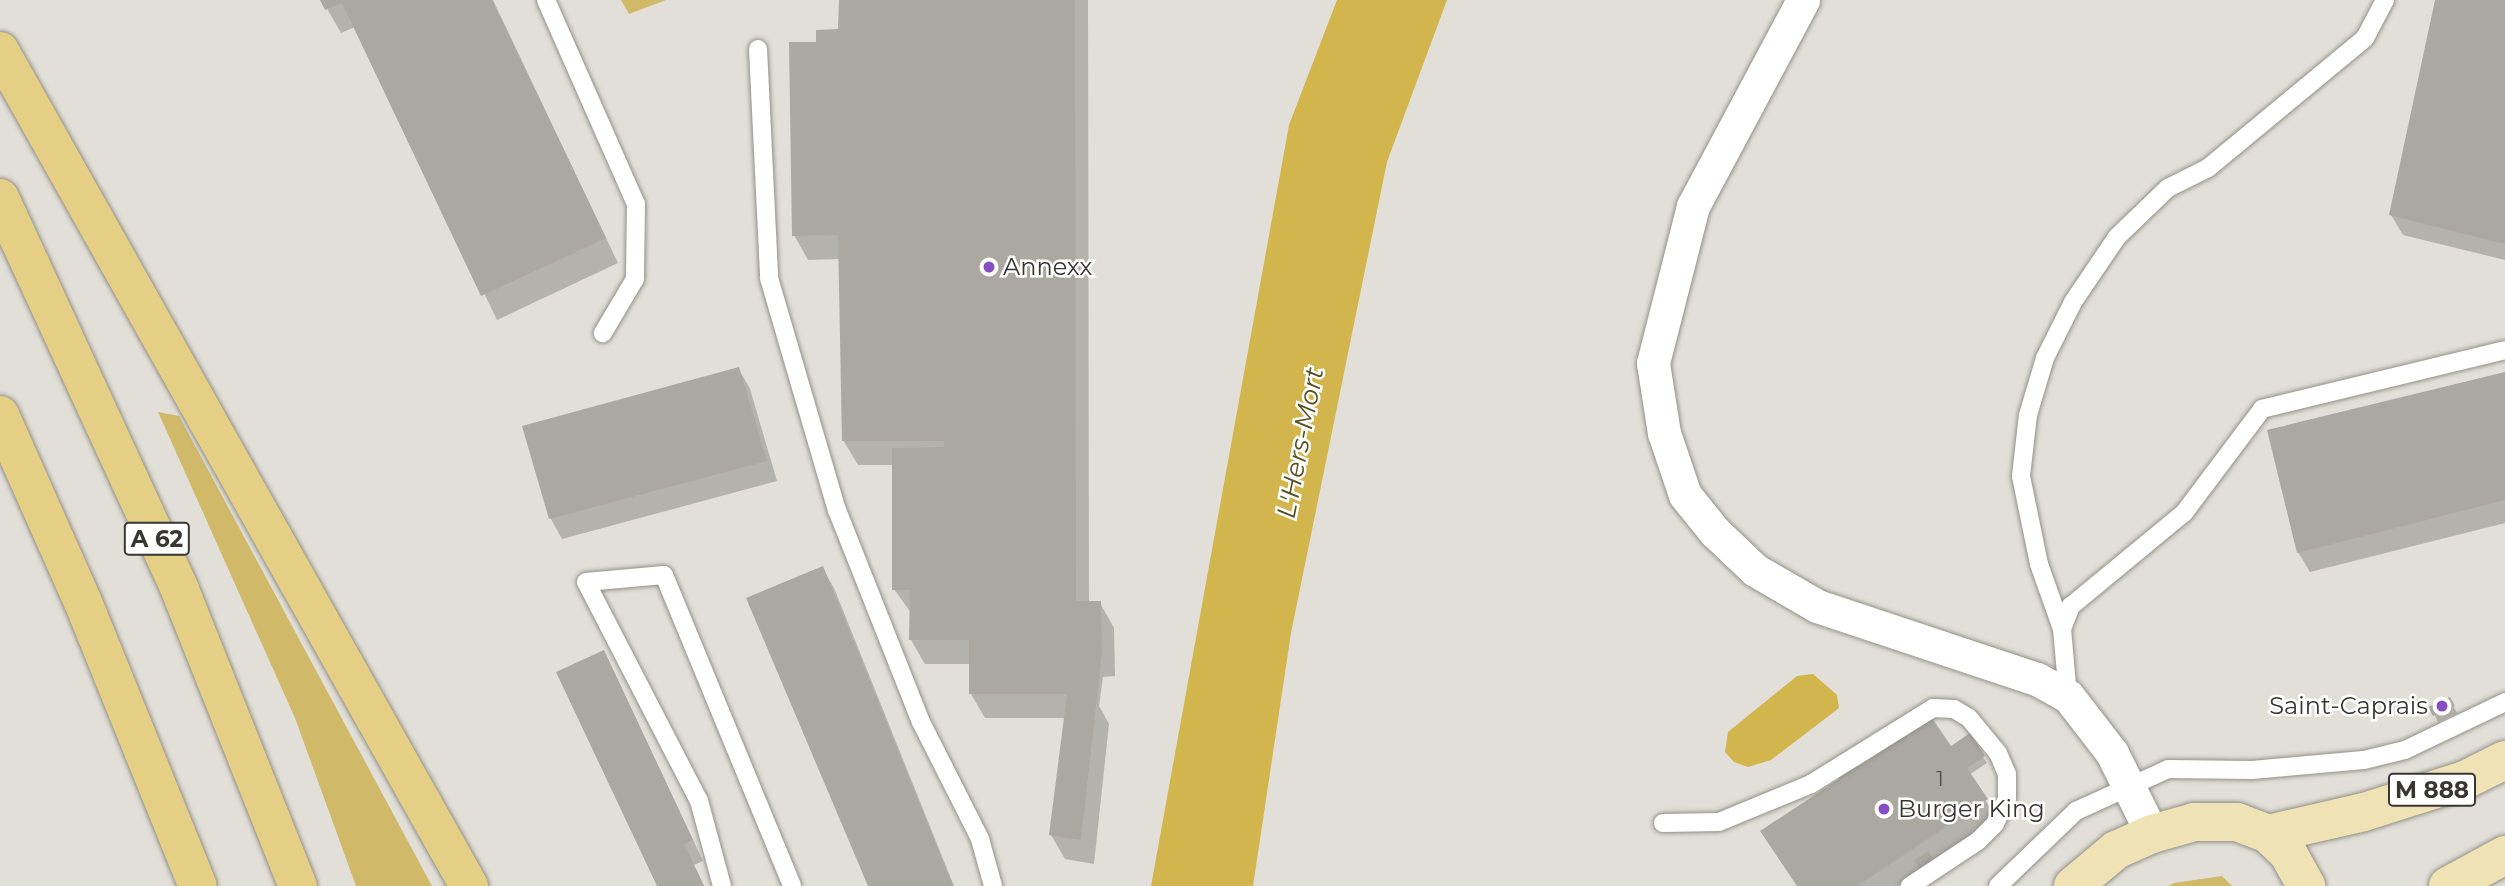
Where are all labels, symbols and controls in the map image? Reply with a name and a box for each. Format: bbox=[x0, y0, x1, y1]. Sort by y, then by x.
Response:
place label: Annexx bbox=[1003, 253, 1092, 281]
marker: Annexx bbox=[981, 259, 997, 275]
water label: L'Hers-Mort bbox=[1271, 365, 1331, 521]
road number: A 62 bbox=[124, 520, 190, 558]
place label: Saint-Caprais bbox=[2269, 692, 2428, 720]
marker: Saint-Caprais bbox=[2434, 698, 2450, 714]
house number: 1 bbox=[1936, 766, 1944, 792]
road number: M 888 bbox=[2386, 770, 2478, 810]
place label: Burger King bbox=[1898, 795, 2045, 823]
marker: Burger King bbox=[1876, 801, 1892, 817]

